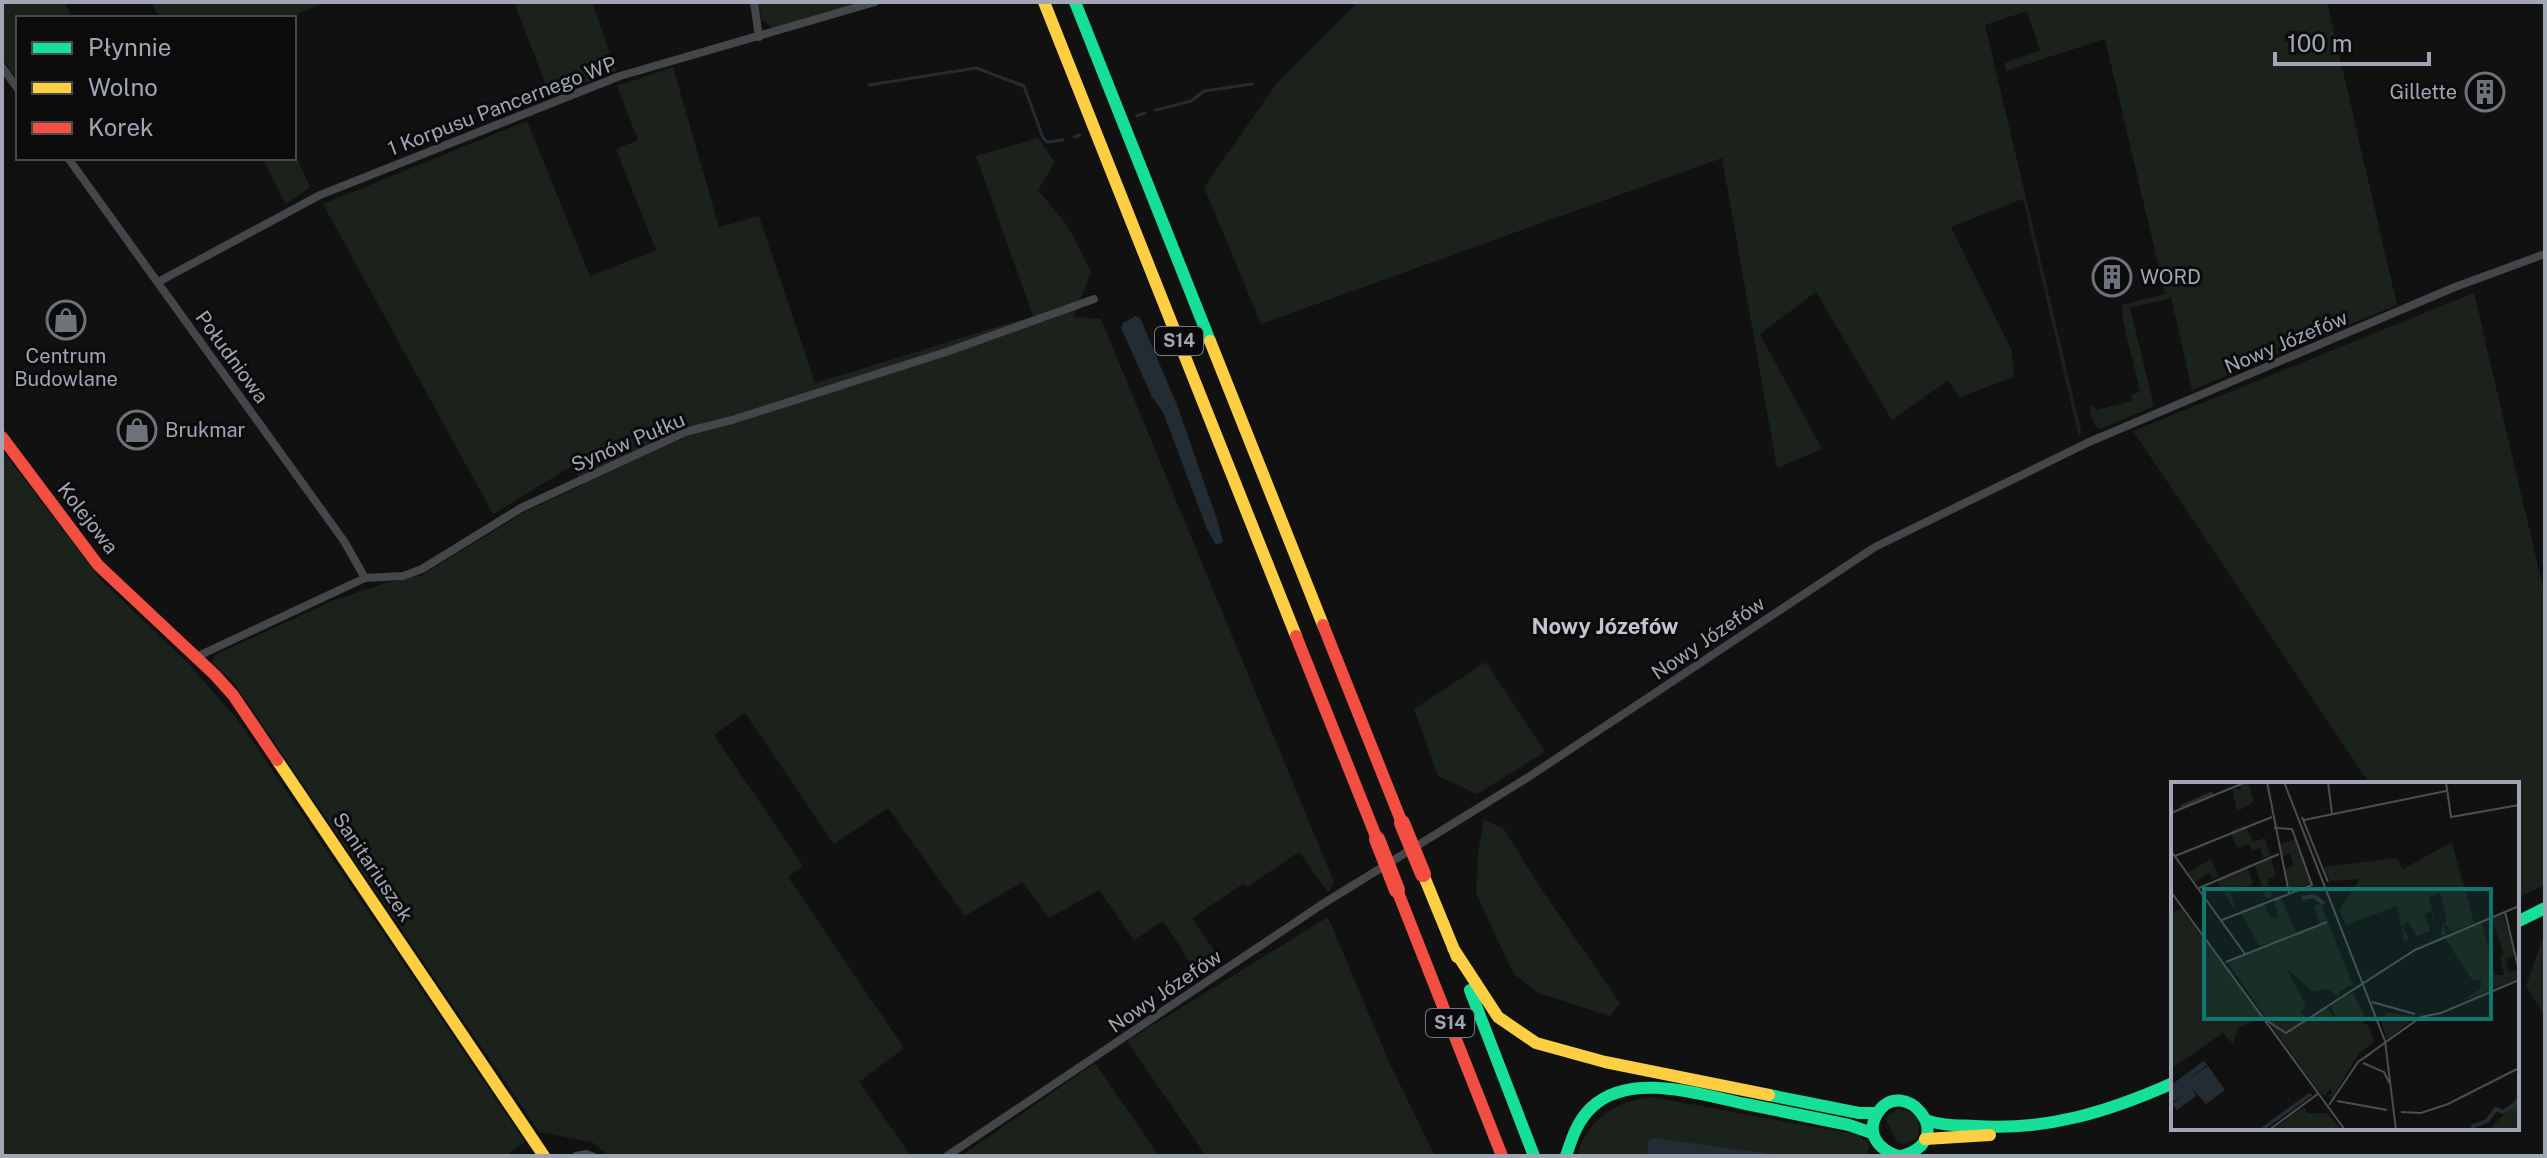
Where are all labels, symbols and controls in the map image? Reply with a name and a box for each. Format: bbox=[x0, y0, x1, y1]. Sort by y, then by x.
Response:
legend bbox=[16, 16, 296, 160]
scale bar bbox=[2275, 16, 2429, 66]
text: 100 m bbox=[2287, 29, 2353, 57]
text: Płynnie bbox=[88, 33, 171, 61]
street label: 1 Korpusu Pancernego WP bbox=[384, 51, 620, 161]
building icon: Gillette bbox=[2464, 71, 2506, 113]
text: Wolno bbox=[88, 73, 158, 101]
place label: Gillette bbox=[2389, 80, 2457, 104]
text: Korek bbox=[88, 113, 154, 141]
building icon: WORD bbox=[2091, 256, 2133, 298]
place label: WORD bbox=[2140, 265, 2201, 289]
shop icon: Centrum Budowlane bbox=[45, 299, 87, 341]
street label: Nowy Józefów bbox=[2221, 305, 2351, 379]
street label: Południowa bbox=[190, 306, 274, 408]
road number: S14 bbox=[1155, 327, 1203, 355]
place label: Centrum Budowlane bbox=[14, 344, 118, 391]
street label: Synów Pułku bbox=[567, 407, 689, 477]
shop icon: Brukmar bbox=[116, 409, 158, 451]
place label: Brukmar bbox=[165, 418, 246, 442]
street label: Kolejowa bbox=[53, 477, 123, 559]
street label: Nowy Józefów bbox=[1647, 591, 1769, 685]
district label: Nowy Józefów bbox=[1532, 613, 1679, 639]
inset map bbox=[2171, 782, 2519, 1130]
street label: Sanitariuszek bbox=[328, 808, 418, 926]
street label: Nowy Józefów bbox=[1104, 944, 1226, 1038]
road number: S14 bbox=[1426, 1009, 1474, 1037]

